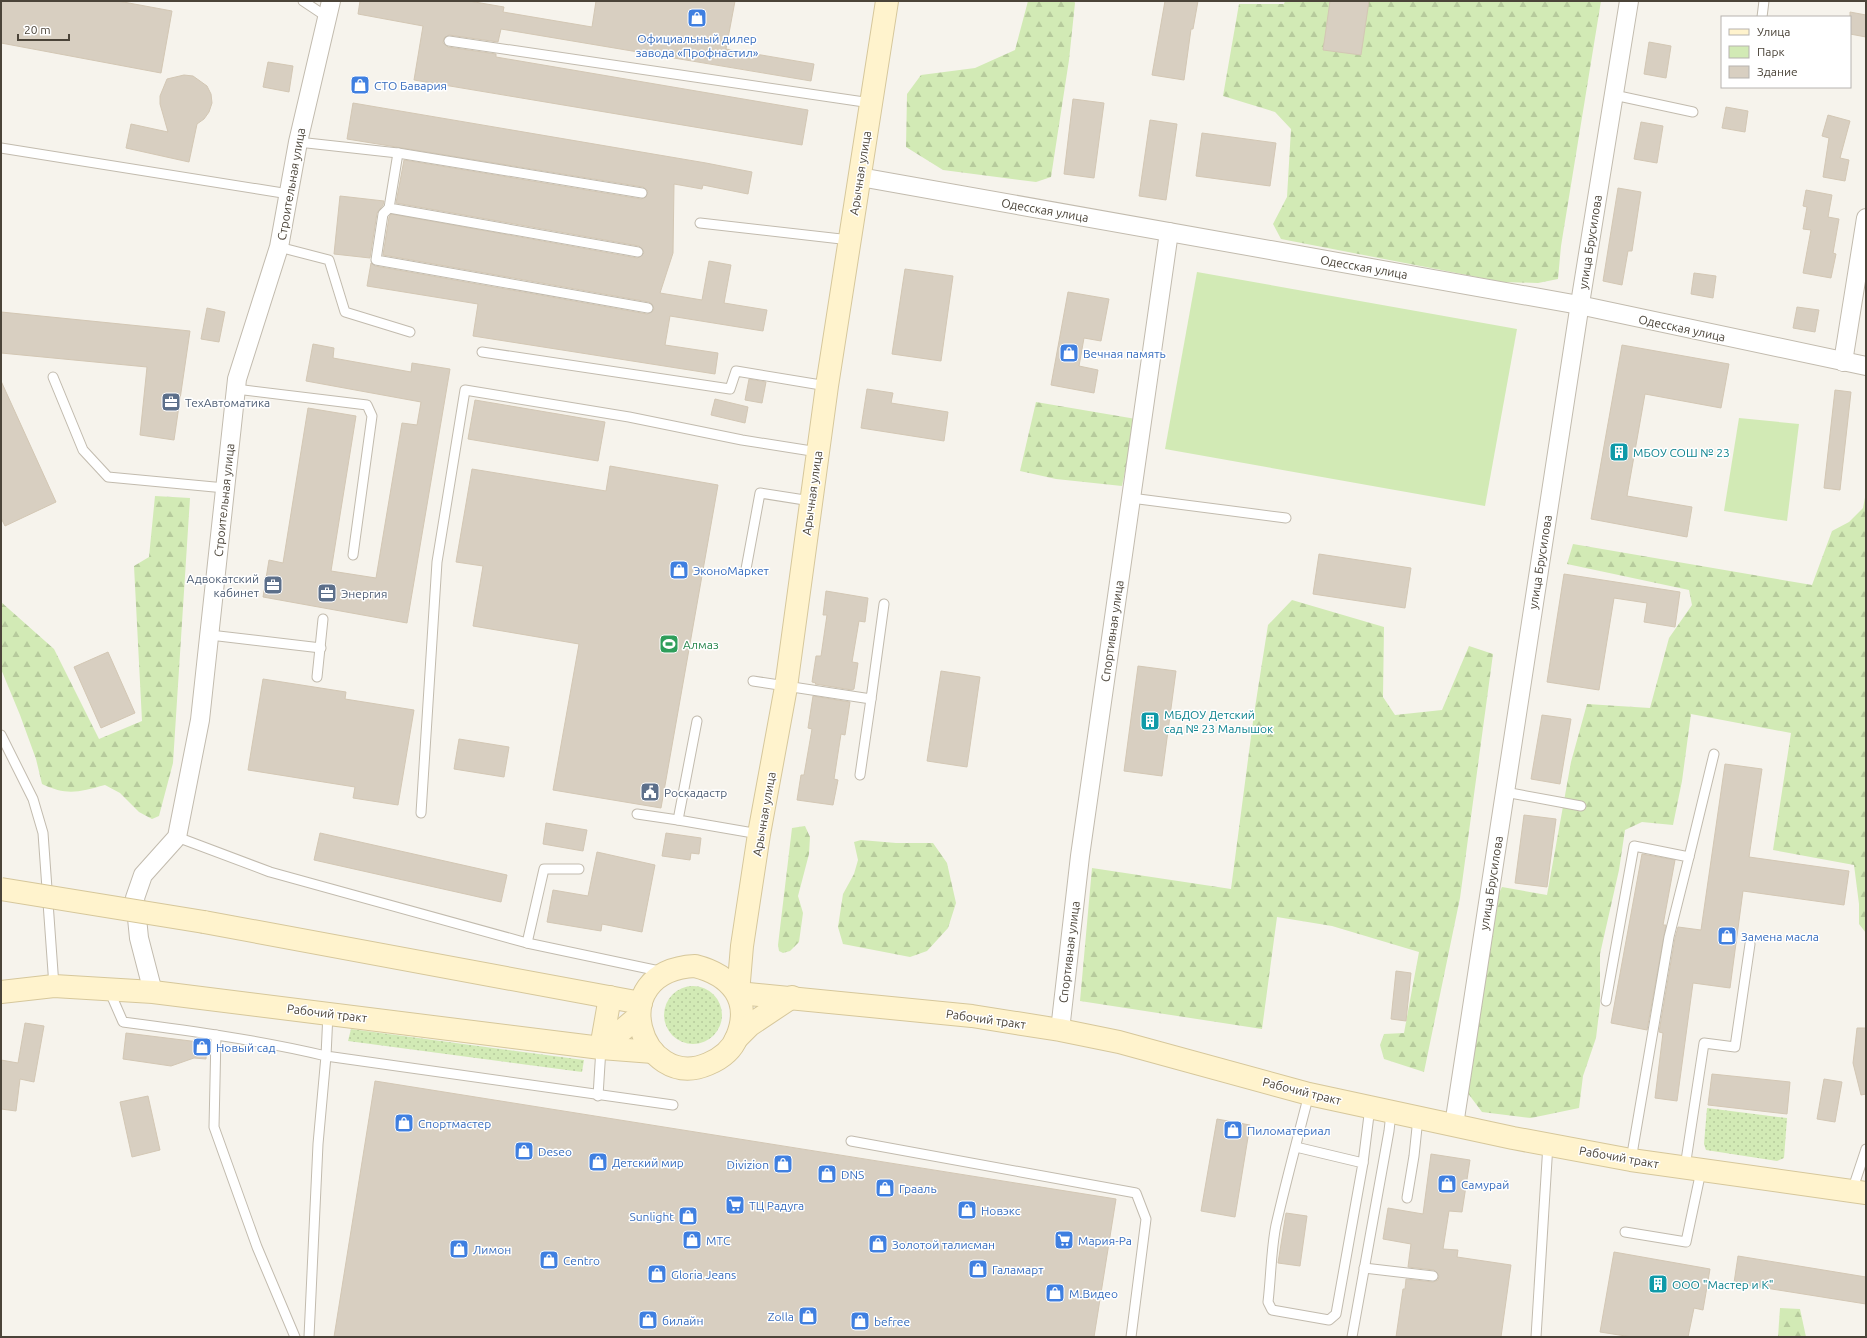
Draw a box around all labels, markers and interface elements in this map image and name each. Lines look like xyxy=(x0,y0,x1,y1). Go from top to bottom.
shop icon: Официальный дилер завода «Профнастил» xyxy=(686,7,708,29)
scale bar xyxy=(18,16,69,42)
legend xyxy=(1721,16,1851,88)
text: 20 m xyxy=(24,23,51,36)
text: Улица xyxy=(1757,25,1790,38)
place label: Официальный дилер завода «Профнастил» xyxy=(636,32,759,59)
text: Парк xyxy=(1757,45,1785,58)
text: Здание xyxy=(1757,65,1798,78)
shop icon: СТО Бавария xyxy=(349,74,371,96)
place label: СТО Бавария xyxy=(374,79,447,92)
street label: Строительная улица xyxy=(275,127,307,241)
street label: Арычная улица xyxy=(847,130,873,216)
street label: улица Брусилова xyxy=(1576,194,1604,290)
street label: Одесская улица xyxy=(1000,196,1090,224)
street label: Одесская улица xyxy=(1319,253,1409,281)
street label: Одесская улица xyxy=(1637,312,1727,344)
shop icon: Вечная память xyxy=(1058,342,1080,364)
place label: Вечная память xyxy=(1083,347,1166,360)
office icon: ТехАвтоматика xyxy=(160,391,182,413)
place label: ТехАвтоматика xyxy=(185,396,270,409)
building icon: МБОУ СОШ № 23 xyxy=(1608,441,1630,463)
street label: Строительная улица xyxy=(212,443,236,557)
place label: МБОУ СОШ № 23 xyxy=(1633,446,1730,459)
street label: Арычная улица xyxy=(800,450,824,536)
street label: улица Брусилова xyxy=(1526,514,1554,610)
shop icon: ЭконоМаркет xyxy=(668,559,690,581)
place label: ЭконоМаркет xyxy=(693,564,770,577)
place label: Адвокатский кабинет xyxy=(187,572,260,599)
office icon: Адвокатский кабинет xyxy=(262,574,284,596)
street label: Спортивная улица xyxy=(1098,579,1126,683)
office icon: Энергия xyxy=(316,582,338,604)
place label: Энергия xyxy=(341,587,387,600)
sports icon: Алмаз xyxy=(658,633,680,655)
place label: Алмаз xyxy=(683,638,719,651)
place label: МБДОУ Детский сад № 23 Малышок xyxy=(1164,708,1273,735)
building icon: МБДОУ Детский сад № 23 Малышок xyxy=(1139,710,1161,732)
street label: Арычная улица xyxy=(750,771,778,857)
public building icon: Роскадастр xyxy=(639,781,661,803)
place label: Роскадастр xyxy=(664,786,727,799)
street label: улица Брусилова xyxy=(1477,835,1505,931)
street label: Спортивная улица xyxy=(1056,900,1082,1004)
shop icon: Замена масла xyxy=(1716,925,1738,947)
place label: Замена масла xyxy=(1741,930,1819,943)
street label: Рабочий тракт xyxy=(286,1002,368,1024)
street label: Рабочий тракт xyxy=(945,1007,1027,1031)
shop icon: Новый сад xyxy=(191,1036,213,1058)
place label: Новый сад xyxy=(216,1041,276,1054)
street label: Рабочий тракт xyxy=(1261,1075,1343,1107)
shop icon: Спортмастер xyxy=(393,1112,415,1134)
place label: Спортмастер xyxy=(418,1117,491,1130)
shop icon: Пиломатериал xyxy=(1222,1119,1244,1141)
place label: Пиломатериал xyxy=(1247,1124,1331,1137)
shop icon: Deseo xyxy=(513,1140,535,1162)
street label: Рабочий тракт xyxy=(1578,1144,1660,1171)
place label: Deseo xyxy=(538,1145,572,1158)
shop icon: Детский мир xyxy=(587,1151,609,1173)
shop icon: Divizion xyxy=(772,1153,794,1175)
place label: Детский мир xyxy=(612,1156,684,1169)
place label: Divizion xyxy=(727,1158,769,1171)
shop icon: DNS xyxy=(816,1163,838,1185)
place label: DNS xyxy=(841,1168,864,1181)
shop icon: Самурай xyxy=(1436,1173,1458,1195)
shop icon: Грааль xyxy=(874,1177,896,1199)
place label: Самурай xyxy=(1461,1178,1509,1191)
place label: Грааль xyxy=(899,1182,937,1195)
supermarket icon: ТЦ Радуга xyxy=(724,1194,746,1216)
place label: ТЦ Радуга xyxy=(749,1199,804,1212)
shop icon: Новэкс xyxy=(956,1199,978,1221)
place label: Новэкс xyxy=(981,1204,1021,1217)
shop icon: Sunlight xyxy=(677,1205,699,1227)
place label: Sunlight xyxy=(629,1210,674,1223)
shop icon: МТС xyxy=(681,1229,703,1251)
supermarket icon: Мария-Ра xyxy=(1053,1229,1075,1251)
shop icon: Золотой талисман xyxy=(867,1233,889,1255)
place label: МТС xyxy=(706,1234,731,1247)
place label: Мария-Ра xyxy=(1078,1234,1132,1247)
shop icon: Лимон xyxy=(448,1238,470,1260)
place label: Золотой талисман xyxy=(892,1238,995,1251)
place label: Лимон xyxy=(473,1243,511,1256)
shop icon: Centro xyxy=(538,1249,560,1271)
place label: Centro xyxy=(563,1254,600,1267)
shop icon: Галамарт xyxy=(967,1258,989,1280)
shop icon: Gloria Jeans xyxy=(646,1263,668,1285)
place label: Галамарт xyxy=(992,1263,1044,1276)
place label: Gloria Jeans xyxy=(671,1268,736,1281)
building icon: ООО "Мастер и К" xyxy=(1647,1273,1669,1295)
place label: ООО "Мастер и К" xyxy=(1672,1278,1774,1291)
shop icon: М.Видео xyxy=(1044,1282,1066,1304)
place label: М.Видео xyxy=(1069,1287,1118,1300)
shop icon: Zolla xyxy=(797,1305,819,1327)
shop icon: билайн xyxy=(637,1309,659,1331)
place label: Zolla xyxy=(768,1310,794,1323)
shop icon: befree xyxy=(849,1310,871,1332)
place label: билайн xyxy=(662,1314,703,1327)
place label: befree xyxy=(874,1315,910,1328)

